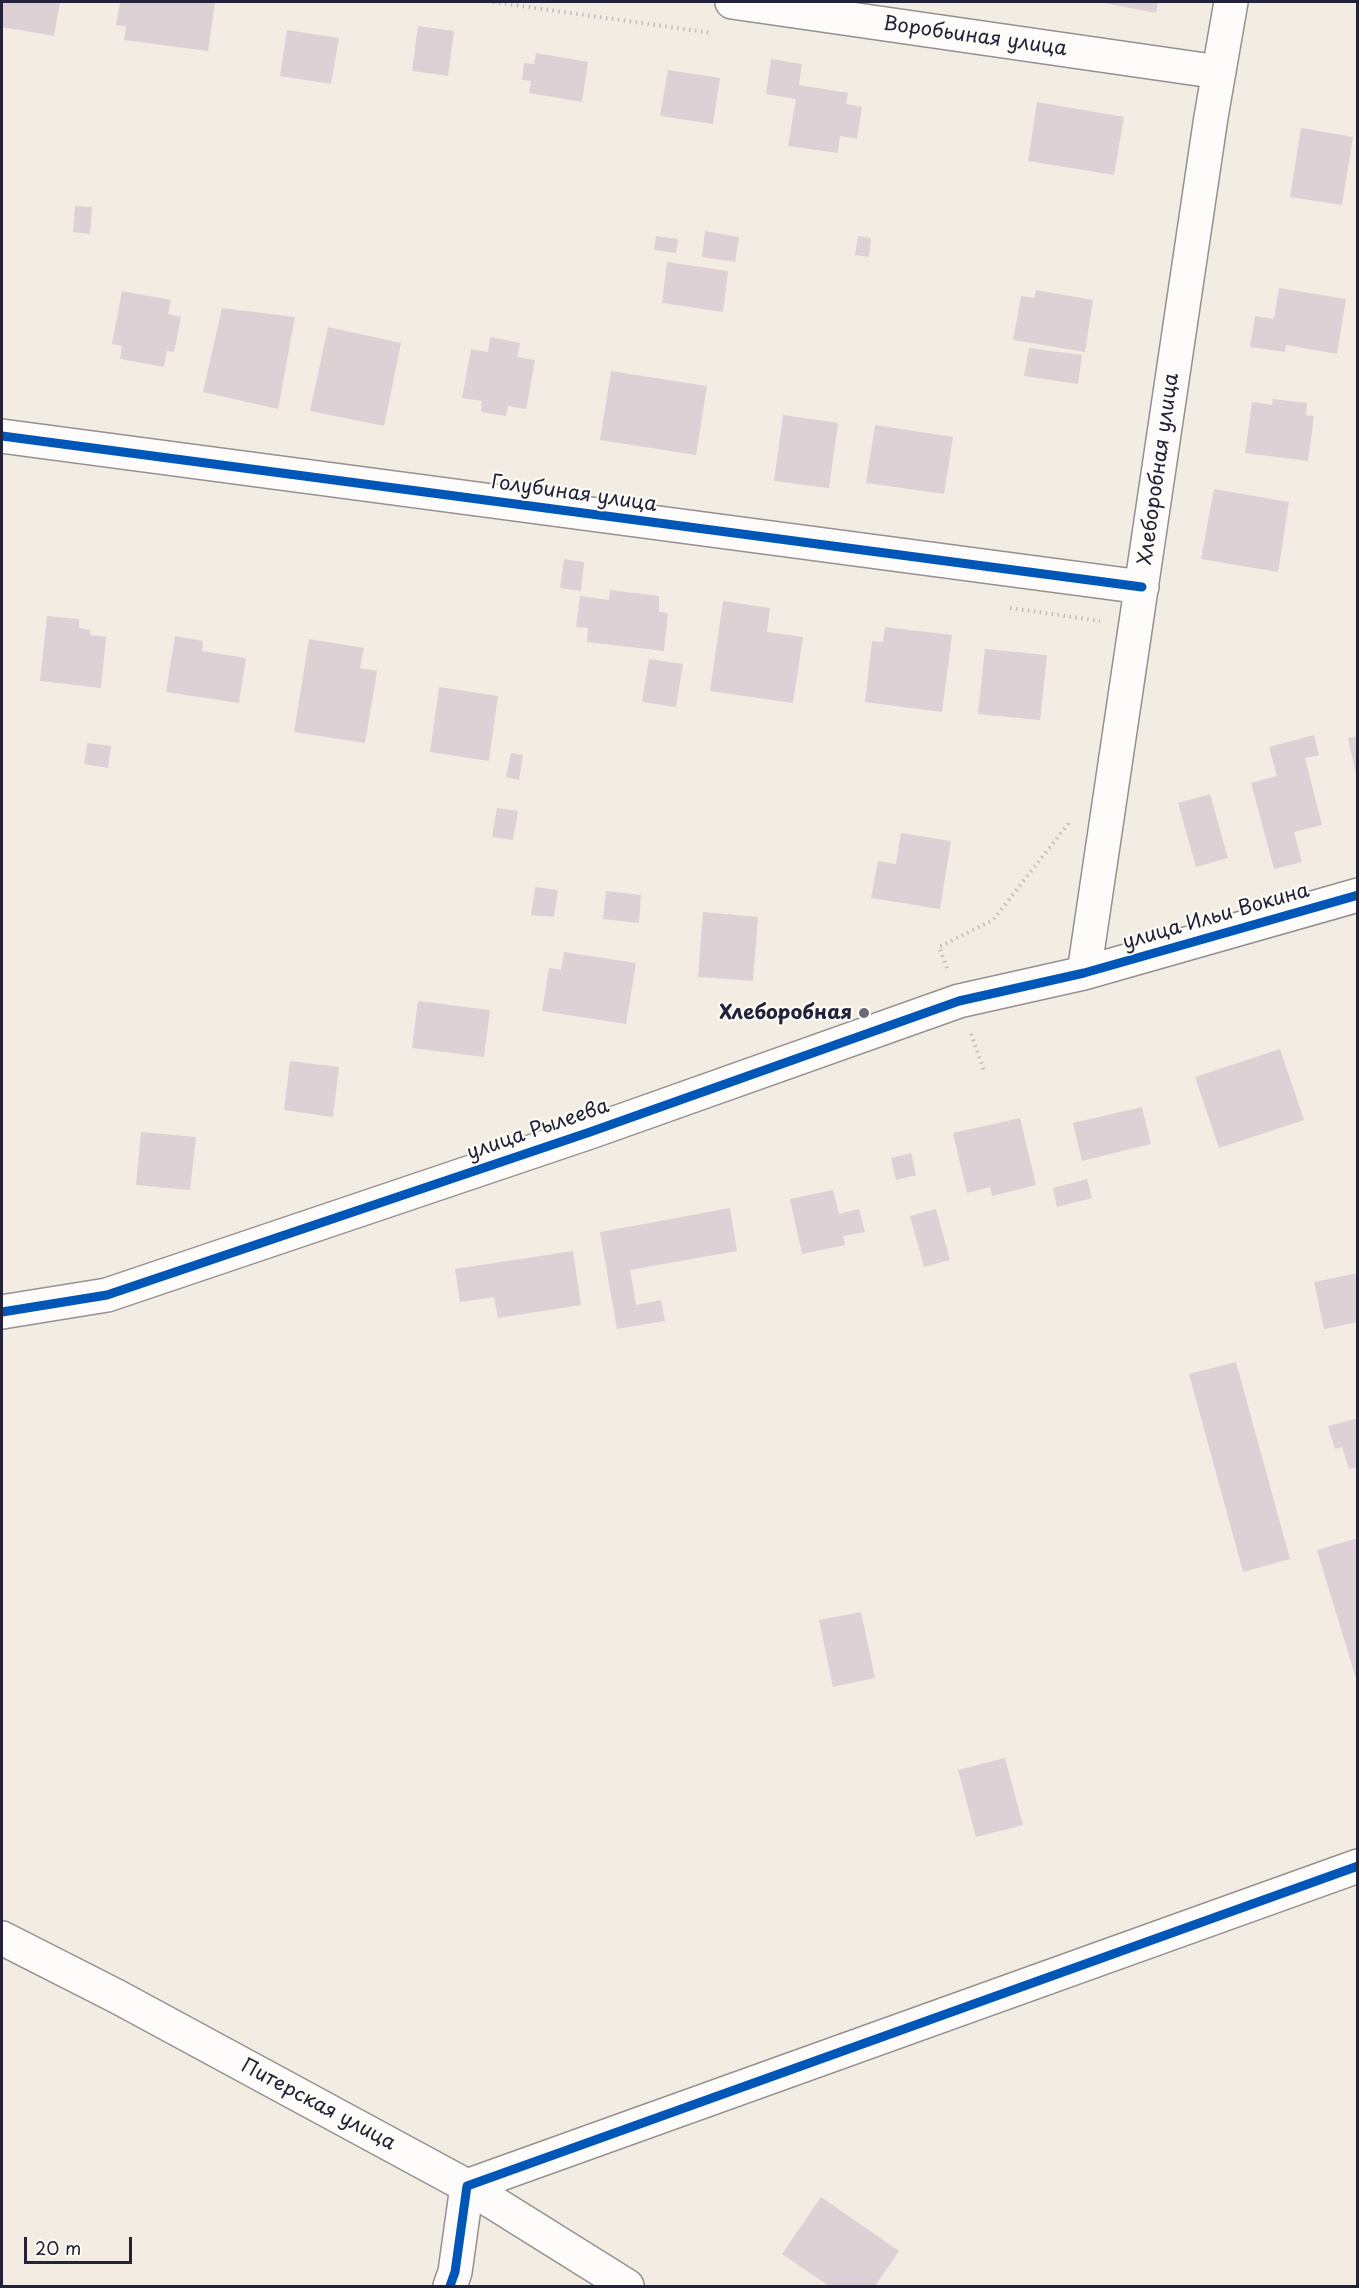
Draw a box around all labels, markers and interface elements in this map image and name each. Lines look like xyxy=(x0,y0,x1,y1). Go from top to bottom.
street label: Воробьиная улица xyxy=(882,12,1068,62)
street label: Хлеборобная улица xyxy=(1134,372,1184,566)
street label: Голубиная улица xyxy=(490,470,658,518)
street label: улица Ильи Вокина xyxy=(1120,879,1312,955)
place label: Хлеборобная xyxy=(719,1001,852,1025)
marker: Хлеборобная xyxy=(857,1006,871,1020)
street label: улица Рылеева xyxy=(464,1094,612,1166)
street label: Питерская улица xyxy=(237,2054,399,2156)
scale bar xyxy=(27,2225,135,2263)
text: 20 m xyxy=(35,2234,81,2261)

